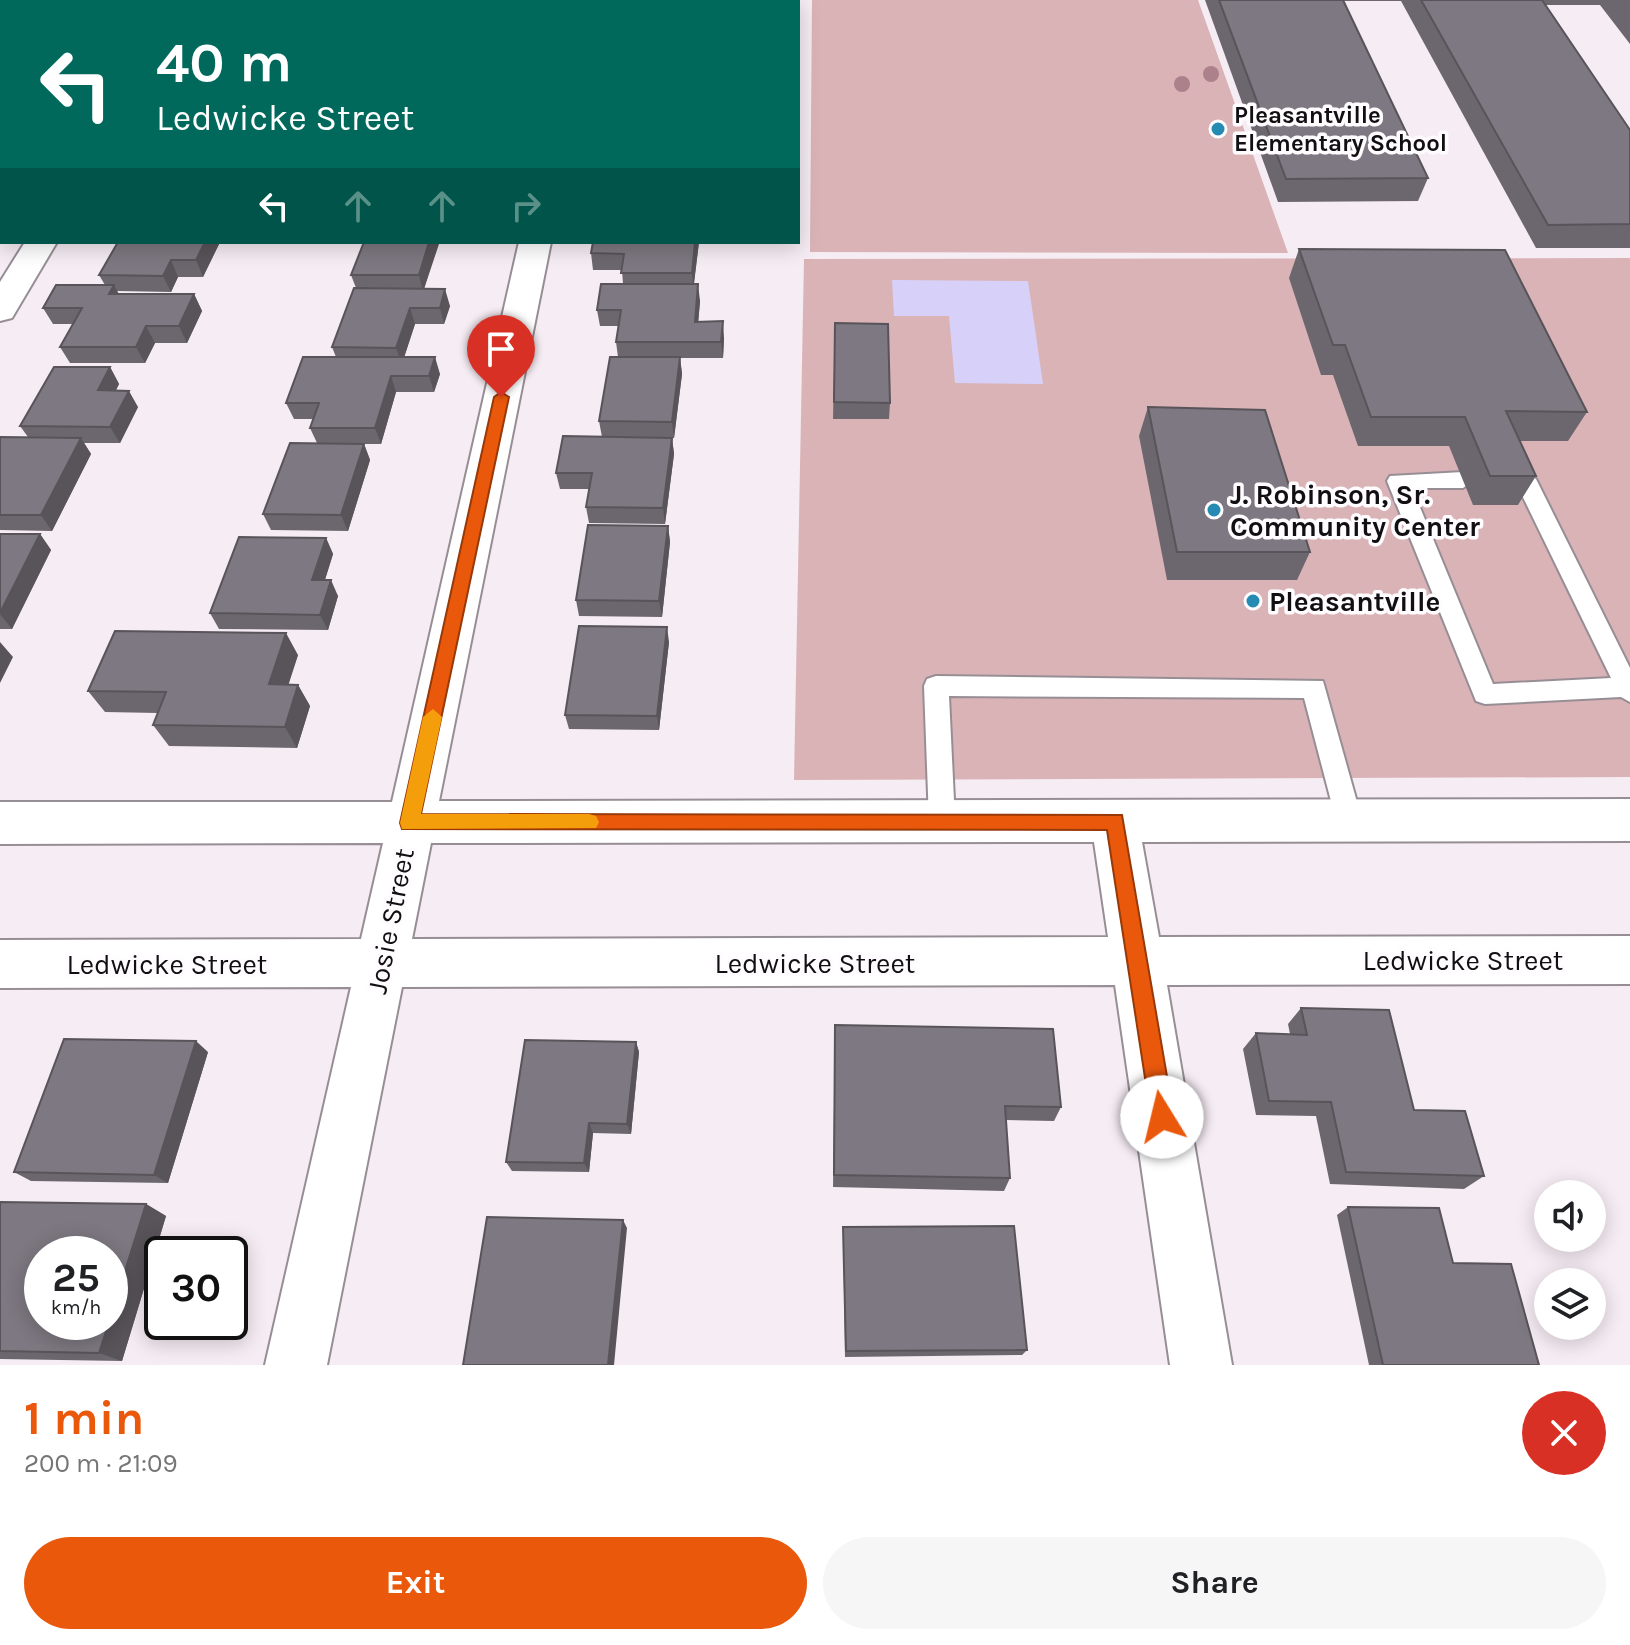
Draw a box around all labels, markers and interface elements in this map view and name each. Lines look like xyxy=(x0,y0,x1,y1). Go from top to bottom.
text: 40 m xyxy=(156,30,292,95)
icon: left xyxy=(24,32,128,136)
text: Ledwicke Street xyxy=(156,97,414,139)
place label: Pleasantville Elementary School xyxy=(1234,101,1447,157)
marker: Pleasantville Elementary School xyxy=(1209,120,1227,138)
icon: left xyxy=(252,184,296,228)
icon: ahead xyxy=(336,184,380,228)
icon: ahead xyxy=(420,184,464,228)
icon: right xyxy=(504,184,548,228)
pin xyxy=(467,315,535,397)
icon: arrive xyxy=(479,327,523,371)
place label: J. Robinson, Sr. Community Center xyxy=(1230,478,1480,543)
marker: J. Robinson, Sr. Community Center xyxy=(1205,501,1223,519)
place label: Pleasantville xyxy=(1269,585,1440,618)
marker: Pleasantville xyxy=(1244,592,1262,610)
street label: Josie Street xyxy=(360,846,421,997)
street label: Ledwicke Street xyxy=(1363,944,1563,977)
street label: Ledwicke Street xyxy=(715,947,915,980)
street label: Ledwicke Street xyxy=(67,948,267,981)
position arrow xyxy=(1120,1075,1204,1159)
map controls xyxy=(1534,1180,1606,1340)
button: sound xyxy=(1534,1180,1606,1252)
speed limit sign: 30 xyxy=(144,1236,248,1340)
text: 25 xyxy=(52,1254,100,1301)
button: layers xyxy=(1534,1268,1606,1340)
text: km/h xyxy=(51,1296,101,1319)
text: 1 min xyxy=(24,1390,144,1446)
button: close xyxy=(1522,1391,1606,1475)
text: 200 m · 21:09 xyxy=(24,1448,178,1479)
button: Exit xyxy=(24,1537,807,1629)
button: Share xyxy=(823,1537,1606,1629)

